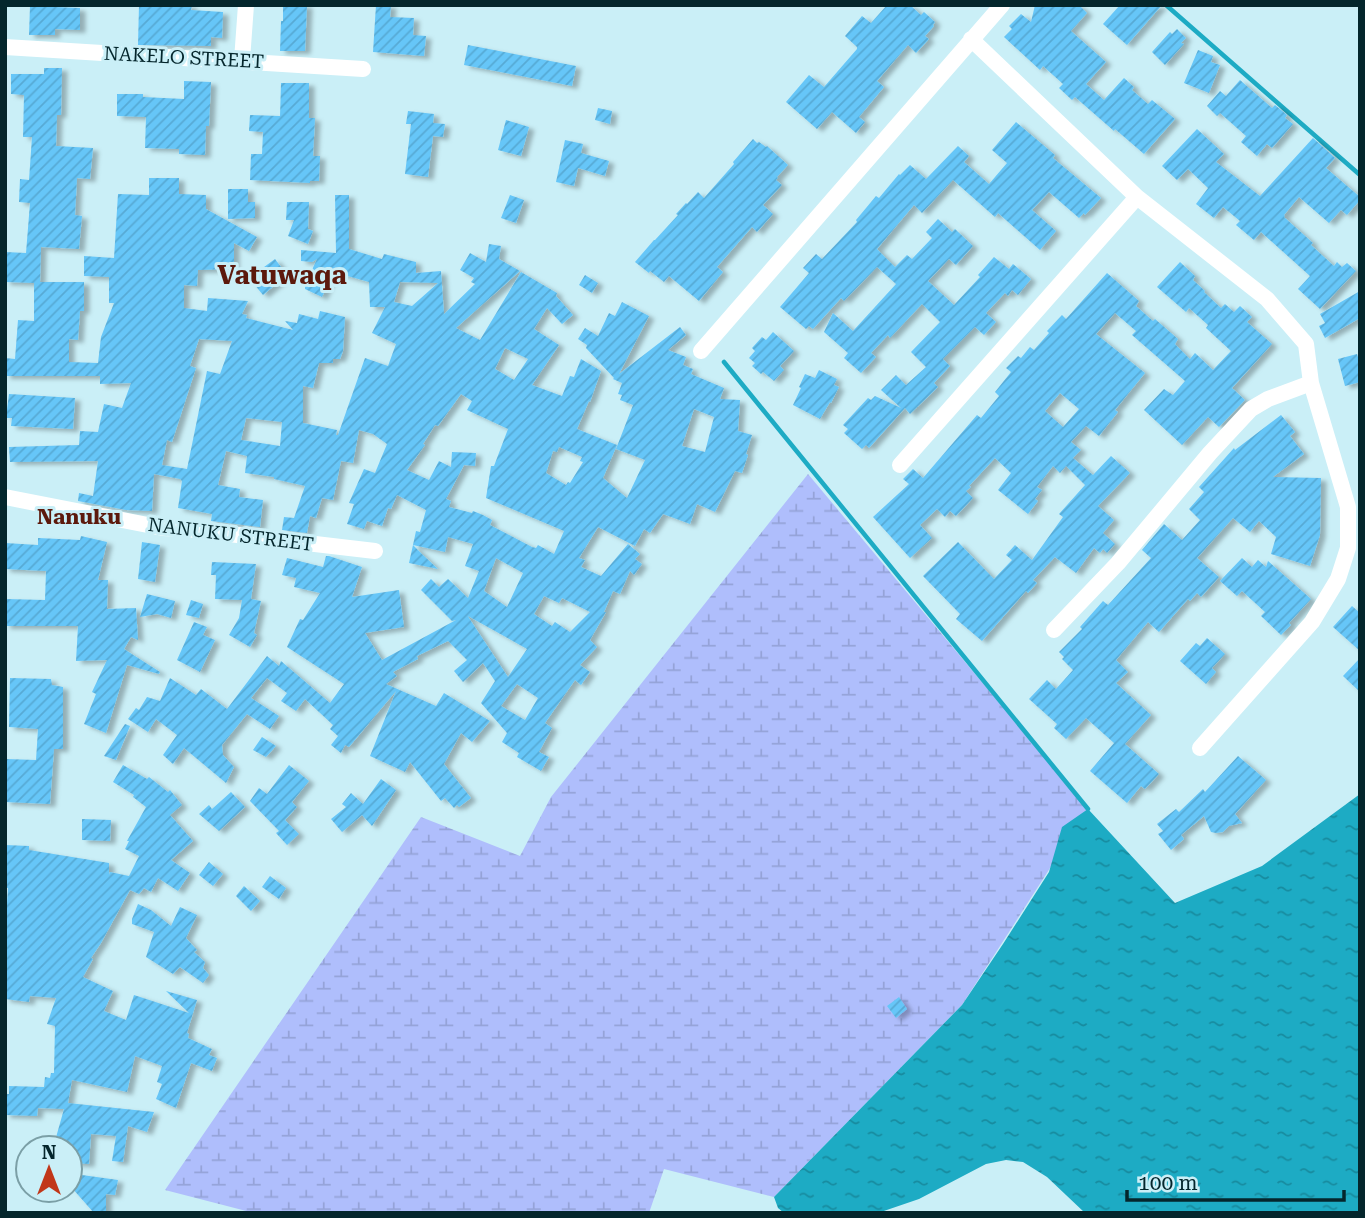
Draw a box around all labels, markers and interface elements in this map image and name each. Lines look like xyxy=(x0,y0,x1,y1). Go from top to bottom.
street label: NAKELO STREET xyxy=(103,42,265,73)
district label: Vatuwaqa xyxy=(217,260,347,290)
district label: Nanuku xyxy=(37,505,121,529)
street label: NANUKU STREET xyxy=(147,513,315,556)
north arrow xyxy=(14,1134,84,1204)
text: N xyxy=(42,1141,57,1164)
scale bar xyxy=(1127,1158,1344,1202)
text: 100 m xyxy=(1138,1171,1198,1195)

